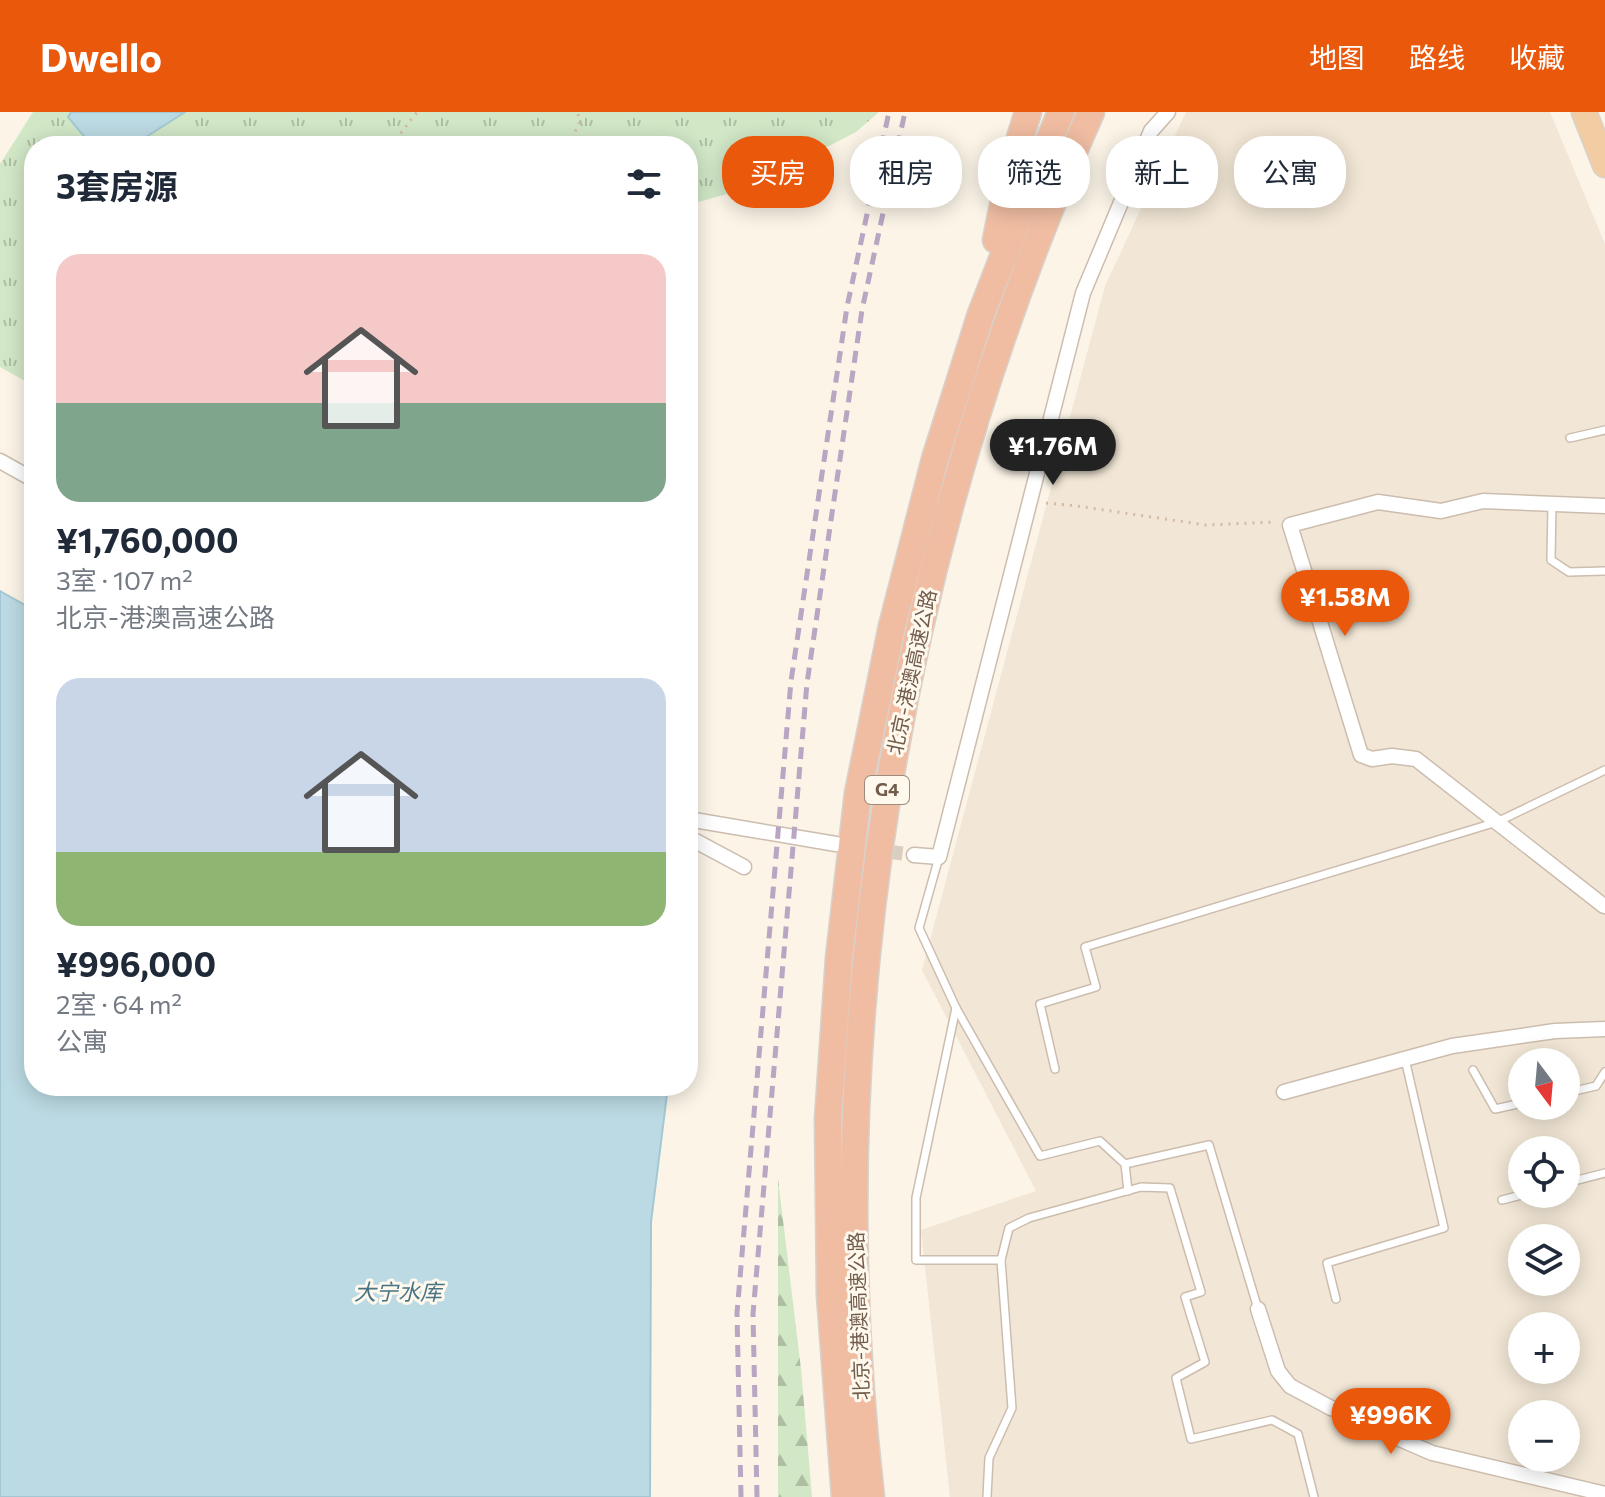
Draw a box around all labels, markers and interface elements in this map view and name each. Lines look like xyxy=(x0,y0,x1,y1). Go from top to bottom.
text: Dwello xyxy=(40,33,162,80)
text: 地图 xyxy=(1309,40,1365,74)
text: 路线 xyxy=(1409,40,1465,74)
text: 收藏 xyxy=(1509,40,1565,74)
chip: 买房 xyxy=(722,136,834,208)
chip: 租房 xyxy=(850,136,962,208)
chip: 筛选 xyxy=(978,136,1090,208)
chip: 新上 xyxy=(1106,136,1218,208)
chip: 公寓 xyxy=(1234,136,1346,208)
icon: filters xyxy=(622,162,666,206)
text: 3套房源 xyxy=(56,164,178,206)
icon: home xyxy=(289,306,433,450)
pin: ¥1.76M xyxy=(988,419,1118,487)
text: ¥1.76M xyxy=(1008,429,1098,460)
text: ¥1,760,000 xyxy=(56,518,239,560)
text: 3室 · 107 m² xyxy=(56,564,193,595)
pin: ¥1.58M xyxy=(1280,570,1410,638)
text: ¥1.58M xyxy=(1299,580,1391,611)
street label: 北京-港澳高速公路 xyxy=(882,587,940,757)
text: 北京-港澳高速公路 xyxy=(56,601,275,632)
icon: home xyxy=(289,730,433,874)
road number: G4 xyxy=(865,776,909,804)
text: ¥996,000 xyxy=(56,942,216,984)
text: 2室 · 64 m² xyxy=(56,988,182,1019)
text: 公寓 xyxy=(56,1025,108,1056)
north arrow xyxy=(1508,1048,1580,1120)
map controls xyxy=(1508,1048,1580,1472)
button: locate xyxy=(1508,1136,1580,1208)
button: layers xyxy=(1508,1224,1580,1296)
street label: 北京-港澳高速公路 xyxy=(843,1231,873,1401)
water label: 大宁水库 xyxy=(354,1278,446,1305)
button: + xyxy=(1508,1312,1580,1384)
pin: ¥996K xyxy=(1335,1388,1447,1456)
text: ¥996K xyxy=(1350,1398,1432,1429)
button: − xyxy=(1508,1400,1580,1472)

